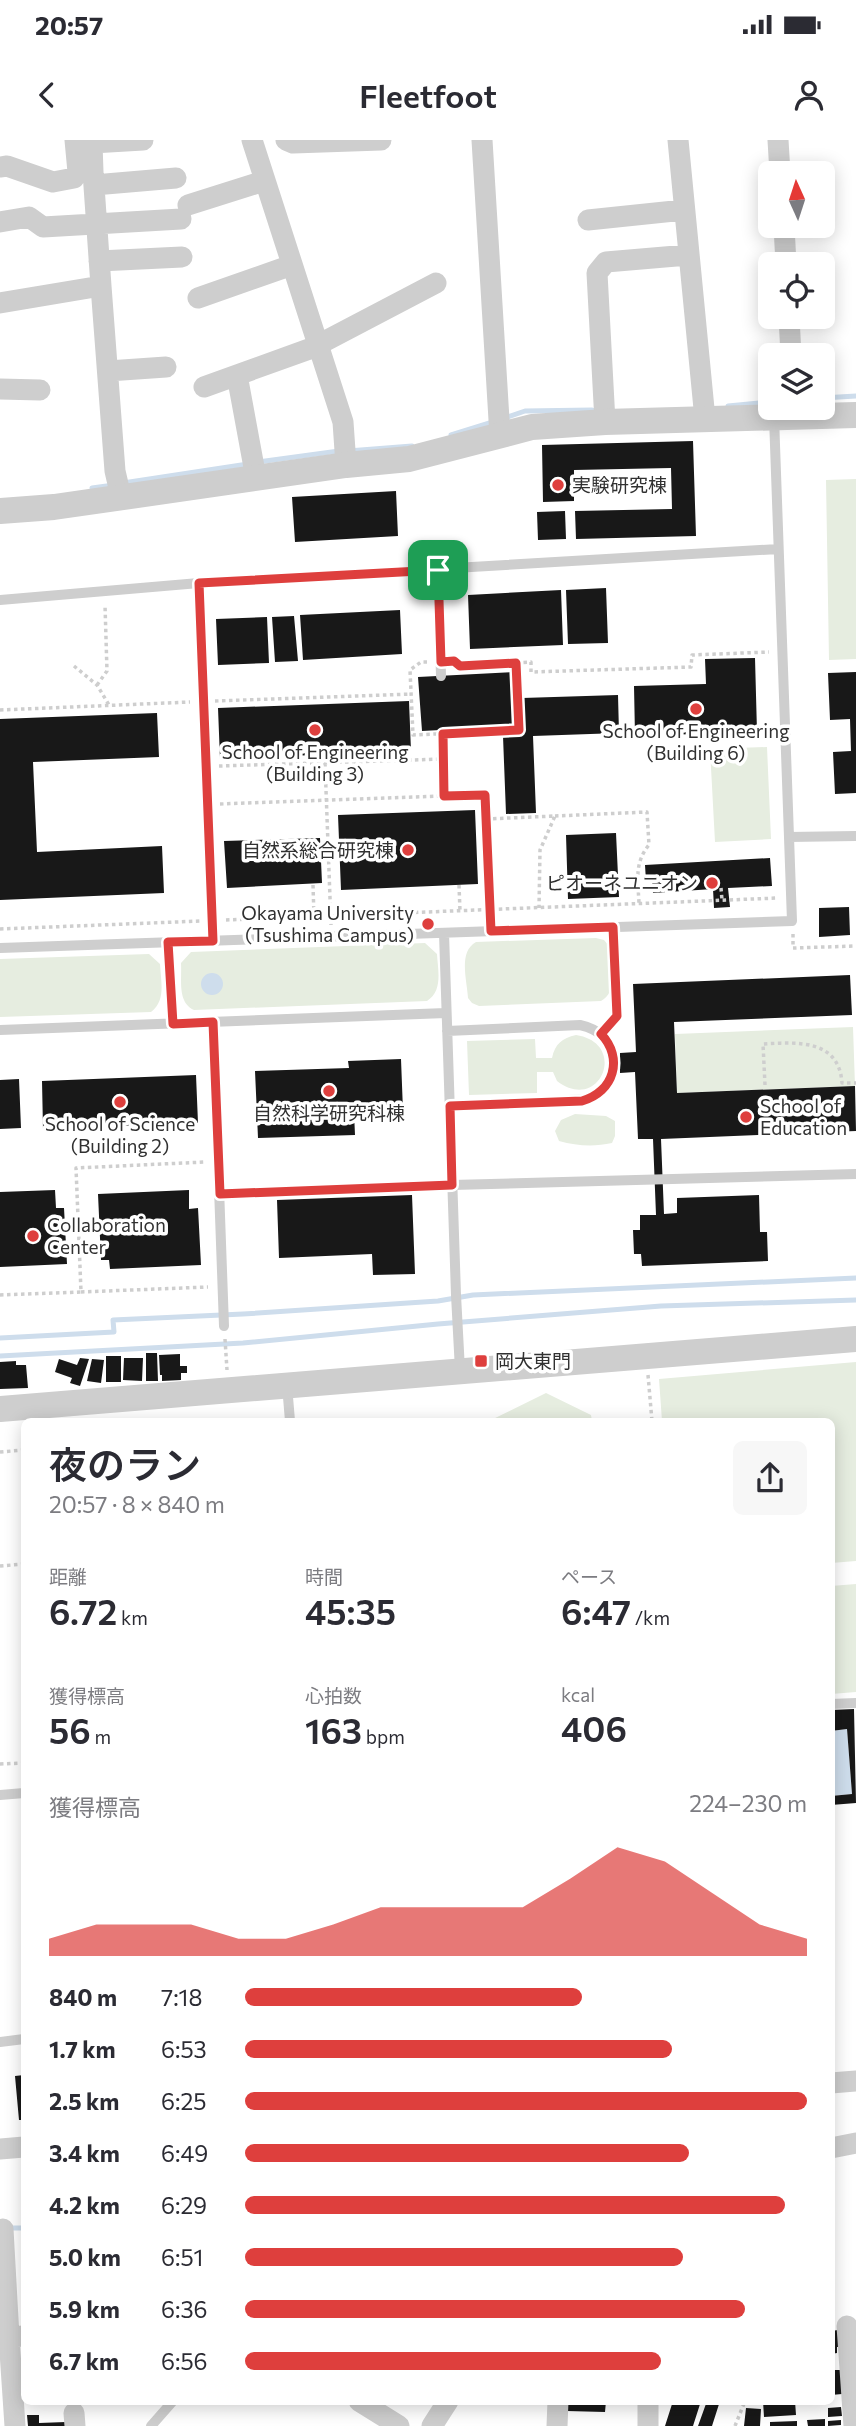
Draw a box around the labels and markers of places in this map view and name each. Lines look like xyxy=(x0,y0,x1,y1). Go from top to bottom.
place label: 実験研究棟 xyxy=(572,473,667,496)
marker: 実験研究棟 xyxy=(550,477,566,493)
pin xyxy=(408,540,468,600)
marker: School of Engineering (Building 6) xyxy=(688,701,704,717)
place label: School of Engineering (Building 6) xyxy=(603,719,789,764)
marker: School of Engineering (Building 3) xyxy=(307,722,323,738)
place label: School of Engineering (Building 3) xyxy=(222,740,408,785)
place label: 自然系総合研究棟 xyxy=(242,838,394,861)
marker: 自然系総合研究棟 xyxy=(400,842,416,858)
place label: ピオーネユニオン xyxy=(546,871,698,894)
marker: ピオーネユニオン xyxy=(704,875,720,891)
place label: Okayama University (Tsushima Campus) xyxy=(241,901,414,946)
marker: Okayama University (Tsushima Campus) xyxy=(420,916,436,932)
marker: 自然科学研究科棟 xyxy=(321,1083,337,1099)
marker: School of Science (Building 2) xyxy=(112,1094,128,1110)
place label: School of Education xyxy=(760,1094,847,1139)
place label: 自然科学研究科棟 xyxy=(253,1101,405,1124)
marker: School of Education xyxy=(738,1109,754,1125)
place label: School of Science (Building 2) xyxy=(45,1112,195,1157)
place label: Collaboration Center xyxy=(47,1213,166,1258)
marker: Collaboration Center xyxy=(25,1228,41,1244)
place label: 岡大東門 xyxy=(495,1349,571,1372)
marker: 岡大東門 xyxy=(473,1353,489,1369)

